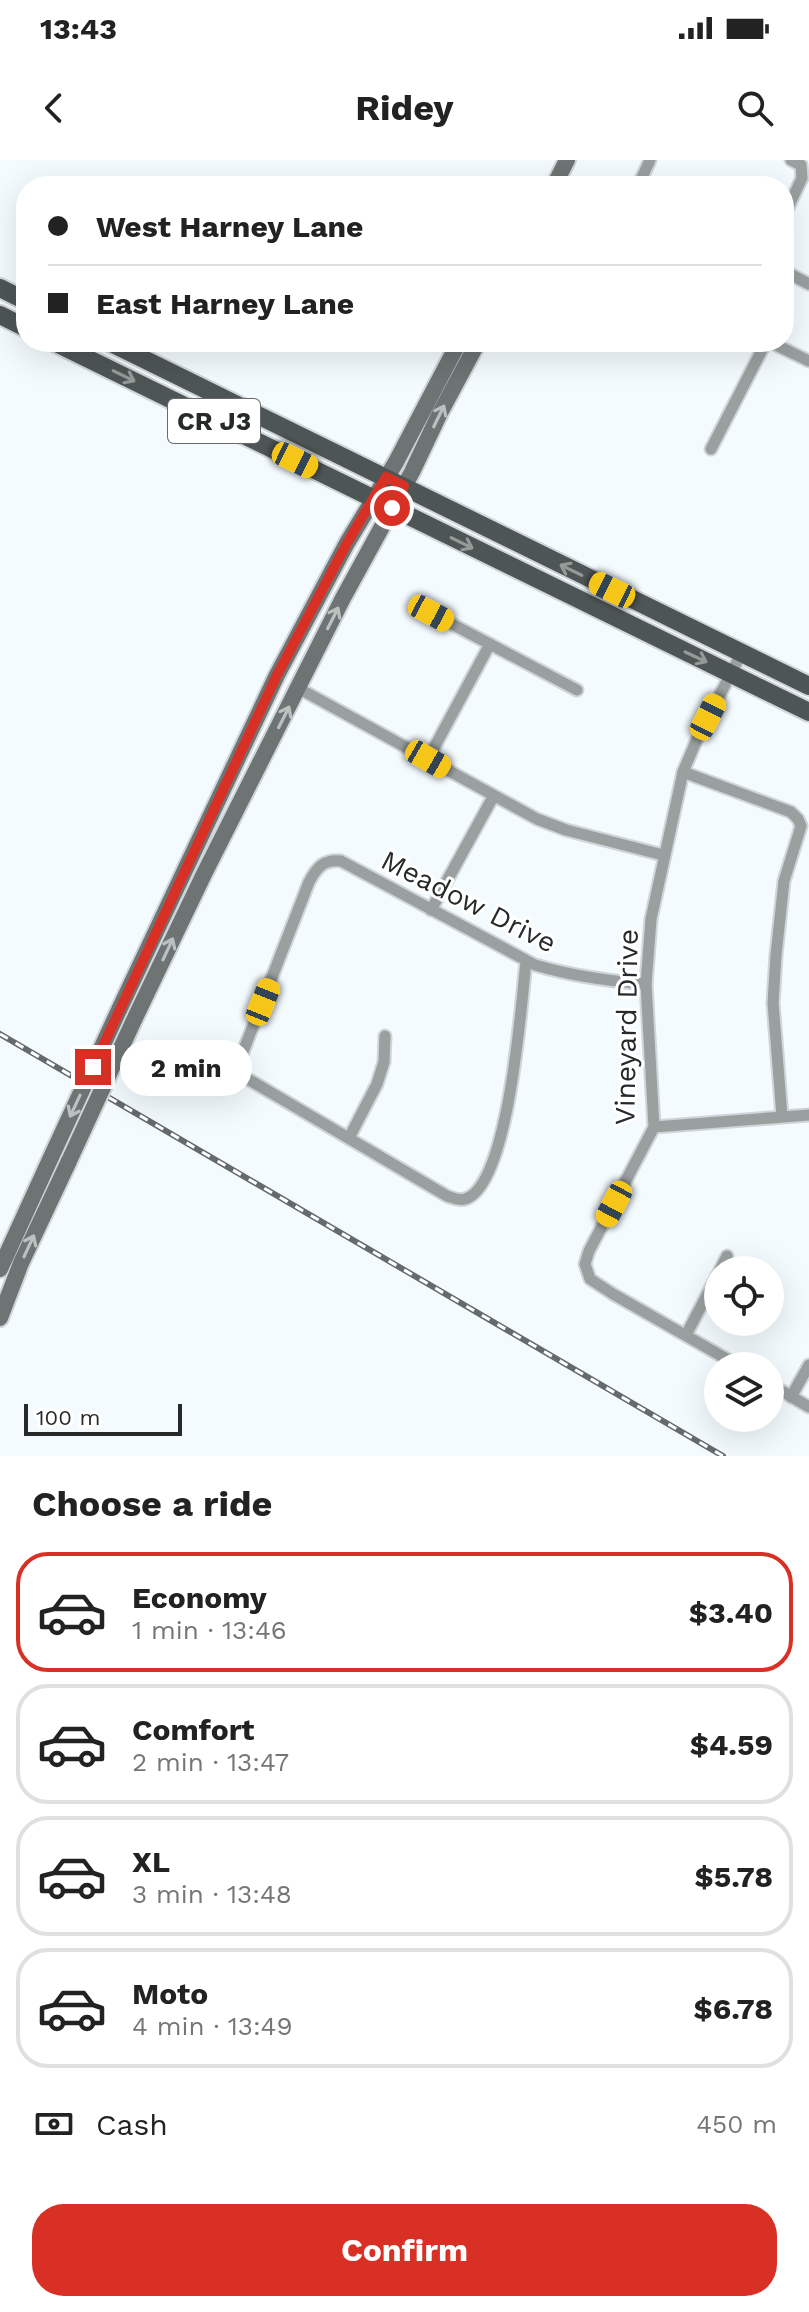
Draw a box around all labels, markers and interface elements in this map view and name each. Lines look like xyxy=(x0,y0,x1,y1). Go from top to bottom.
text: 13:43 xyxy=(40,11,117,46)
icon: back xyxy=(32,86,76,130)
icon: search xyxy=(733,86,777,130)
text: Ridey xyxy=(355,87,454,129)
text: West Harney Lane xyxy=(96,209,363,244)
text: East Harney Lane xyxy=(96,286,354,321)
one-way arrow xyxy=(112,369,136,385)
road number: CR J3 xyxy=(168,399,260,443)
one-way arrow xyxy=(431,405,447,429)
car xyxy=(268,439,322,481)
route start xyxy=(374,490,410,526)
one-way arrow xyxy=(450,536,474,551)
one-way arrow xyxy=(559,562,583,577)
car xyxy=(585,569,639,611)
car xyxy=(404,591,458,635)
one-way arrow xyxy=(326,607,341,631)
one-way arrow xyxy=(684,650,708,665)
car xyxy=(686,690,730,744)
one-way arrow xyxy=(276,705,292,729)
car xyxy=(401,737,455,781)
street label: Meadow Drive xyxy=(376,843,562,960)
street label: Vineyard Drive xyxy=(608,929,645,1125)
one-way arrow xyxy=(161,938,176,962)
car xyxy=(243,975,283,1029)
callout: 2 min xyxy=(121,1039,253,1095)
route end xyxy=(75,1049,111,1085)
text: 2 min xyxy=(150,1053,222,1083)
one-way arrow xyxy=(66,1094,81,1118)
car xyxy=(592,1177,636,1231)
one-way arrow xyxy=(22,1234,37,1258)
map controls xyxy=(704,1256,784,1432)
button: locate xyxy=(704,1256,784,1336)
button: layers xyxy=(704,1352,784,1432)
scale bar xyxy=(24,1400,182,1436)
text: 100 m xyxy=(36,1405,100,1430)
text: Choose a ride xyxy=(32,1483,272,1525)
icon: car xyxy=(36,1576,108,1648)
text: Economy xyxy=(132,1580,267,1615)
text: $3.40 xyxy=(689,1595,773,1630)
text: 1 min · 13:46 xyxy=(132,1615,287,1645)
icon: car xyxy=(36,1708,108,1780)
text: Comfort xyxy=(132,1712,254,1747)
text: $4.59 xyxy=(690,1727,773,1762)
text: 2 min · 13:47 xyxy=(132,1747,289,1777)
icon: car xyxy=(36,1840,108,1912)
text: XL xyxy=(132,1844,170,1879)
text: $5.78 xyxy=(695,1859,773,1894)
text: 3 min · 13:48 xyxy=(132,1879,292,1909)
icon: car xyxy=(36,1972,108,2044)
text: Moto xyxy=(132,1976,208,2011)
text: $6.78 xyxy=(694,1991,773,2026)
text: 4 min · 13:49 xyxy=(132,2011,293,2041)
icon: cash xyxy=(32,2102,76,2146)
text: Cash xyxy=(96,2107,168,2142)
text: 450 m xyxy=(696,2109,777,2139)
button: Confirm xyxy=(32,2204,777,2296)

